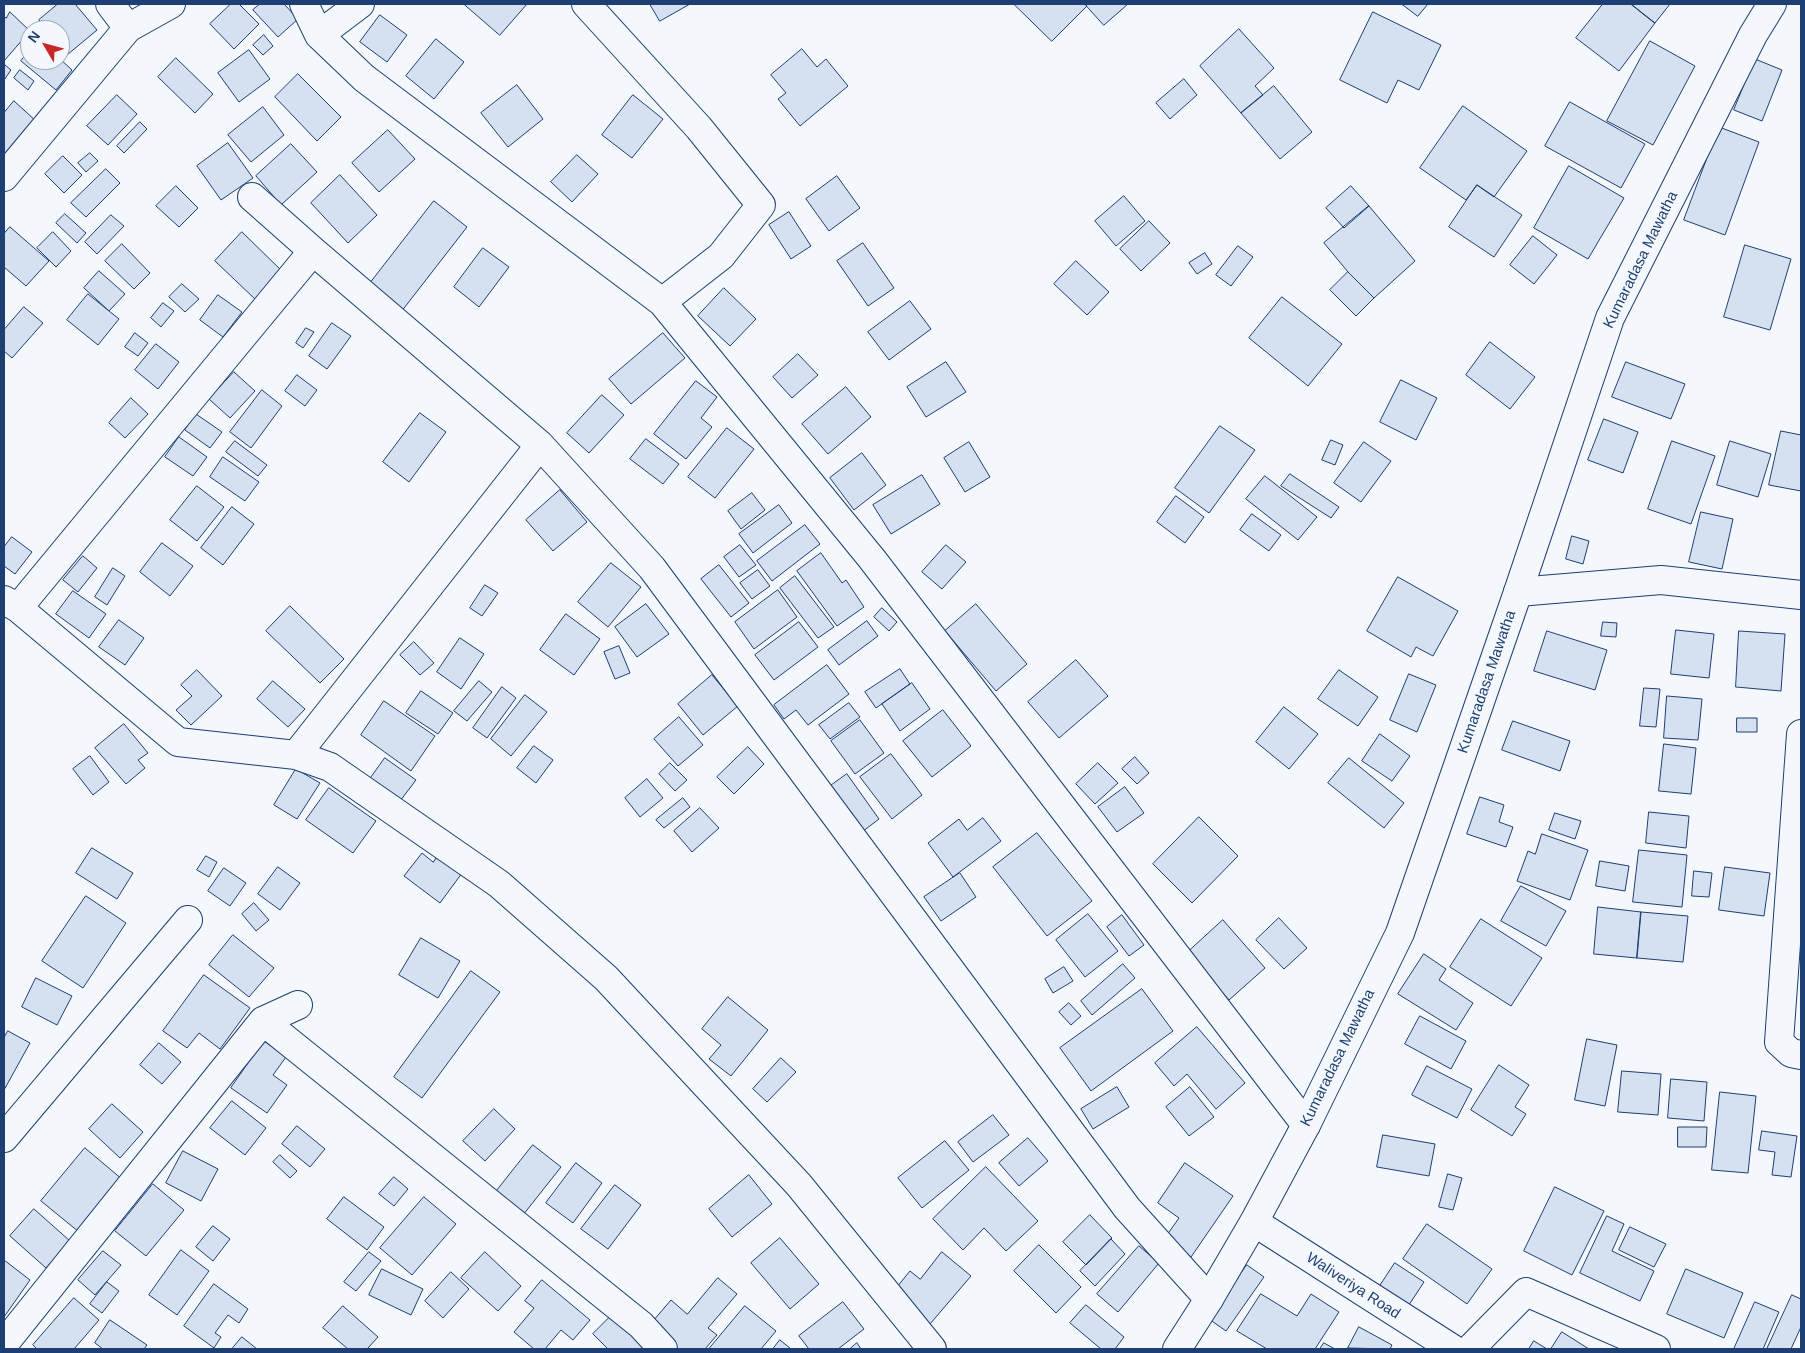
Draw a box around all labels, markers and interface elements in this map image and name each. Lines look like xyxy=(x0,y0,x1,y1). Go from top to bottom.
north arrow xyxy=(20,20,70,70)
text: N xyxy=(24,28,43,45)
street label: Kumaradasa Mawatha xyxy=(1600,189,1682,331)
street label: Kumaradasa Mawatha xyxy=(1454,608,1520,756)
street label: Kumaradasa Mawatha xyxy=(1297,987,1379,1129)
street label: Waliveriya Road xyxy=(1303,1249,1403,1323)

